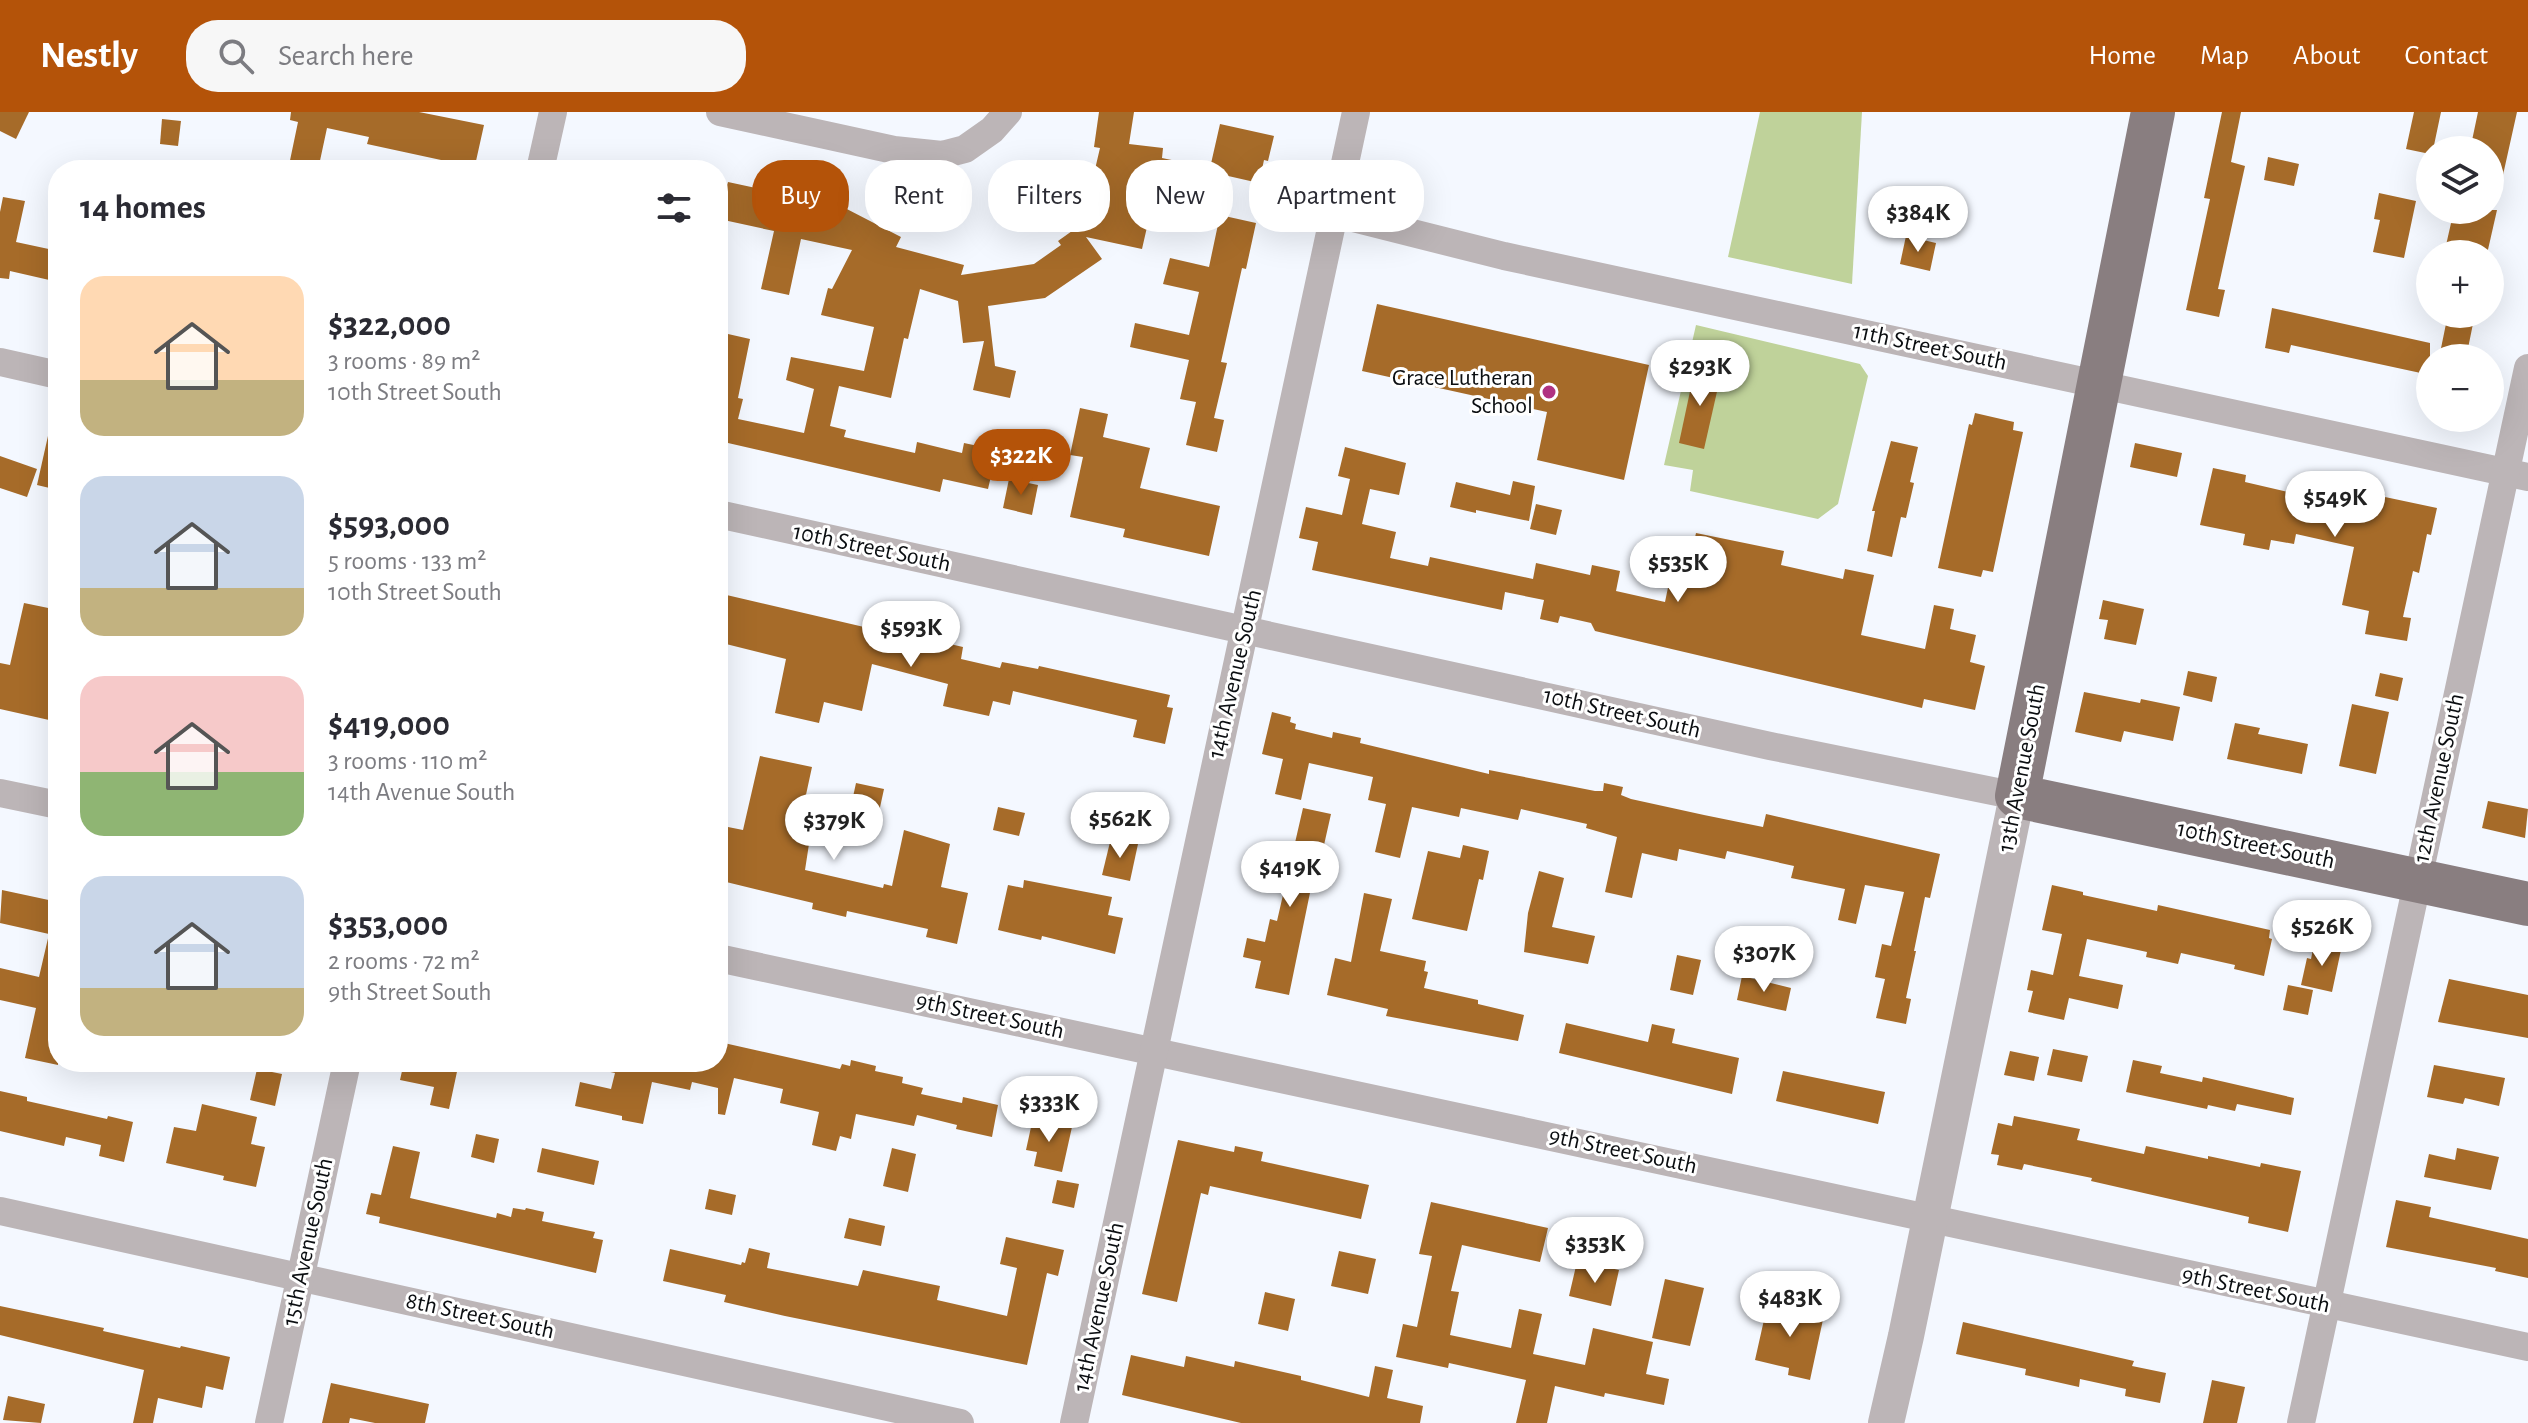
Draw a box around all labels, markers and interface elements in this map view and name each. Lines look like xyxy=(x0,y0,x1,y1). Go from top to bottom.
search box xyxy=(186,20,746,92)
icon: search xyxy=(214,34,258,78)
text: Nestly xyxy=(40,37,138,75)
text: Search here xyxy=(278,41,414,71)
text: Home xyxy=(2089,42,2156,70)
text: Map xyxy=(2200,42,2249,70)
text: About xyxy=(2293,42,2361,70)
text: Contact xyxy=(2405,42,2488,70)
map controls xyxy=(2416,136,2504,432)
button: layers xyxy=(2416,136,2504,224)
chip: Buy xyxy=(752,160,849,232)
chip: Rent xyxy=(865,160,972,232)
chip: Filters xyxy=(988,160,1110,232)
chip: New xyxy=(1126,160,1233,232)
chip: Apartment xyxy=(1249,160,1424,232)
icon: filters xyxy=(652,186,696,230)
pin: $384K xyxy=(1862,186,1974,254)
text: 14 homes xyxy=(80,191,206,225)
text: $384K xyxy=(1886,199,1950,225)
button: + xyxy=(2416,240,2504,328)
icon: home xyxy=(144,308,240,404)
text: $322,000 xyxy=(328,308,451,342)
street label: 11th Street South xyxy=(1851,319,2009,375)
pin: $293K xyxy=(1644,340,1756,408)
button: − xyxy=(2416,344,2504,432)
text: 3 rooms · 89 m² xyxy=(328,348,480,374)
text: $293K xyxy=(1669,353,1731,379)
place label: Grace Lutheran School xyxy=(1392,366,1533,418)
text: 10th Street South xyxy=(328,379,502,405)
marker: Grace Lutheran School xyxy=(1540,383,1558,401)
pin: $322K xyxy=(965,429,1077,497)
text: $322K xyxy=(990,442,1052,468)
pin: $549K xyxy=(2279,471,2391,539)
text: $549K xyxy=(2303,484,2367,510)
icon: home xyxy=(144,508,240,604)
text: $593,000 xyxy=(328,508,450,542)
street label: 10th Street South xyxy=(791,520,953,576)
pin: $535K xyxy=(1622,536,1734,604)
text: 5 rooms · 133 m² xyxy=(328,548,486,574)
text: $535K xyxy=(1648,549,1708,575)
text: 10th Street South xyxy=(328,579,502,605)
street label: 14th Avenue South xyxy=(1204,587,1266,761)
pin: $593K xyxy=(855,601,967,669)
text: $593K xyxy=(880,614,942,640)
street label: 13th Avenue South xyxy=(1994,682,2050,854)
street label: 10th Street South xyxy=(1541,683,1703,743)
street label: 12th Avenue South xyxy=(2409,691,2469,865)
icon: home xyxy=(144,708,240,804)
text: $419,000 xyxy=(328,708,450,742)
text: 3 rooms · 110 m² xyxy=(328,748,487,774)
text: 14th Avenue South xyxy=(328,779,515,805)
pin: $562K xyxy=(1064,792,1176,860)
pin: $379K xyxy=(778,794,890,862)
text: $562K xyxy=(1089,805,1151,831)
text: $379K xyxy=(803,807,865,833)
street label: 10th Street South xyxy=(2175,817,2337,873)
pin: $419K xyxy=(1234,841,1346,909)
text: $419K xyxy=(1259,854,1321,880)
pin: $526K xyxy=(2266,900,2378,968)
icon: home xyxy=(144,908,240,1004)
text: $353,000 xyxy=(328,908,448,942)
text: $526K xyxy=(2291,913,2353,939)
pin: $307K xyxy=(1708,926,1820,994)
text: $307K xyxy=(1733,939,1795,965)
text: 2 rooms · 72 m² xyxy=(328,948,480,974)
text: 9th Street South xyxy=(328,979,491,1005)
street label: 9th Street South xyxy=(914,989,1066,1043)
pin: $333K xyxy=(993,1076,1105,1144)
text: $333K xyxy=(1019,1089,1079,1115)
street label: 9th Street South xyxy=(1547,1124,1699,1178)
street label: 15th Avenue South xyxy=(278,1156,338,1328)
pin: $353K xyxy=(1539,1217,1651,1285)
street label: 14th Avenue South xyxy=(1069,1220,1129,1394)
text: $353K xyxy=(1565,1230,1625,1256)
street label: 9th Street South xyxy=(2180,1263,2332,1317)
pin: $483K xyxy=(1734,1271,1846,1339)
text: $483K xyxy=(1758,1284,1822,1310)
street label: 8th Street South xyxy=(404,1289,556,1343)

